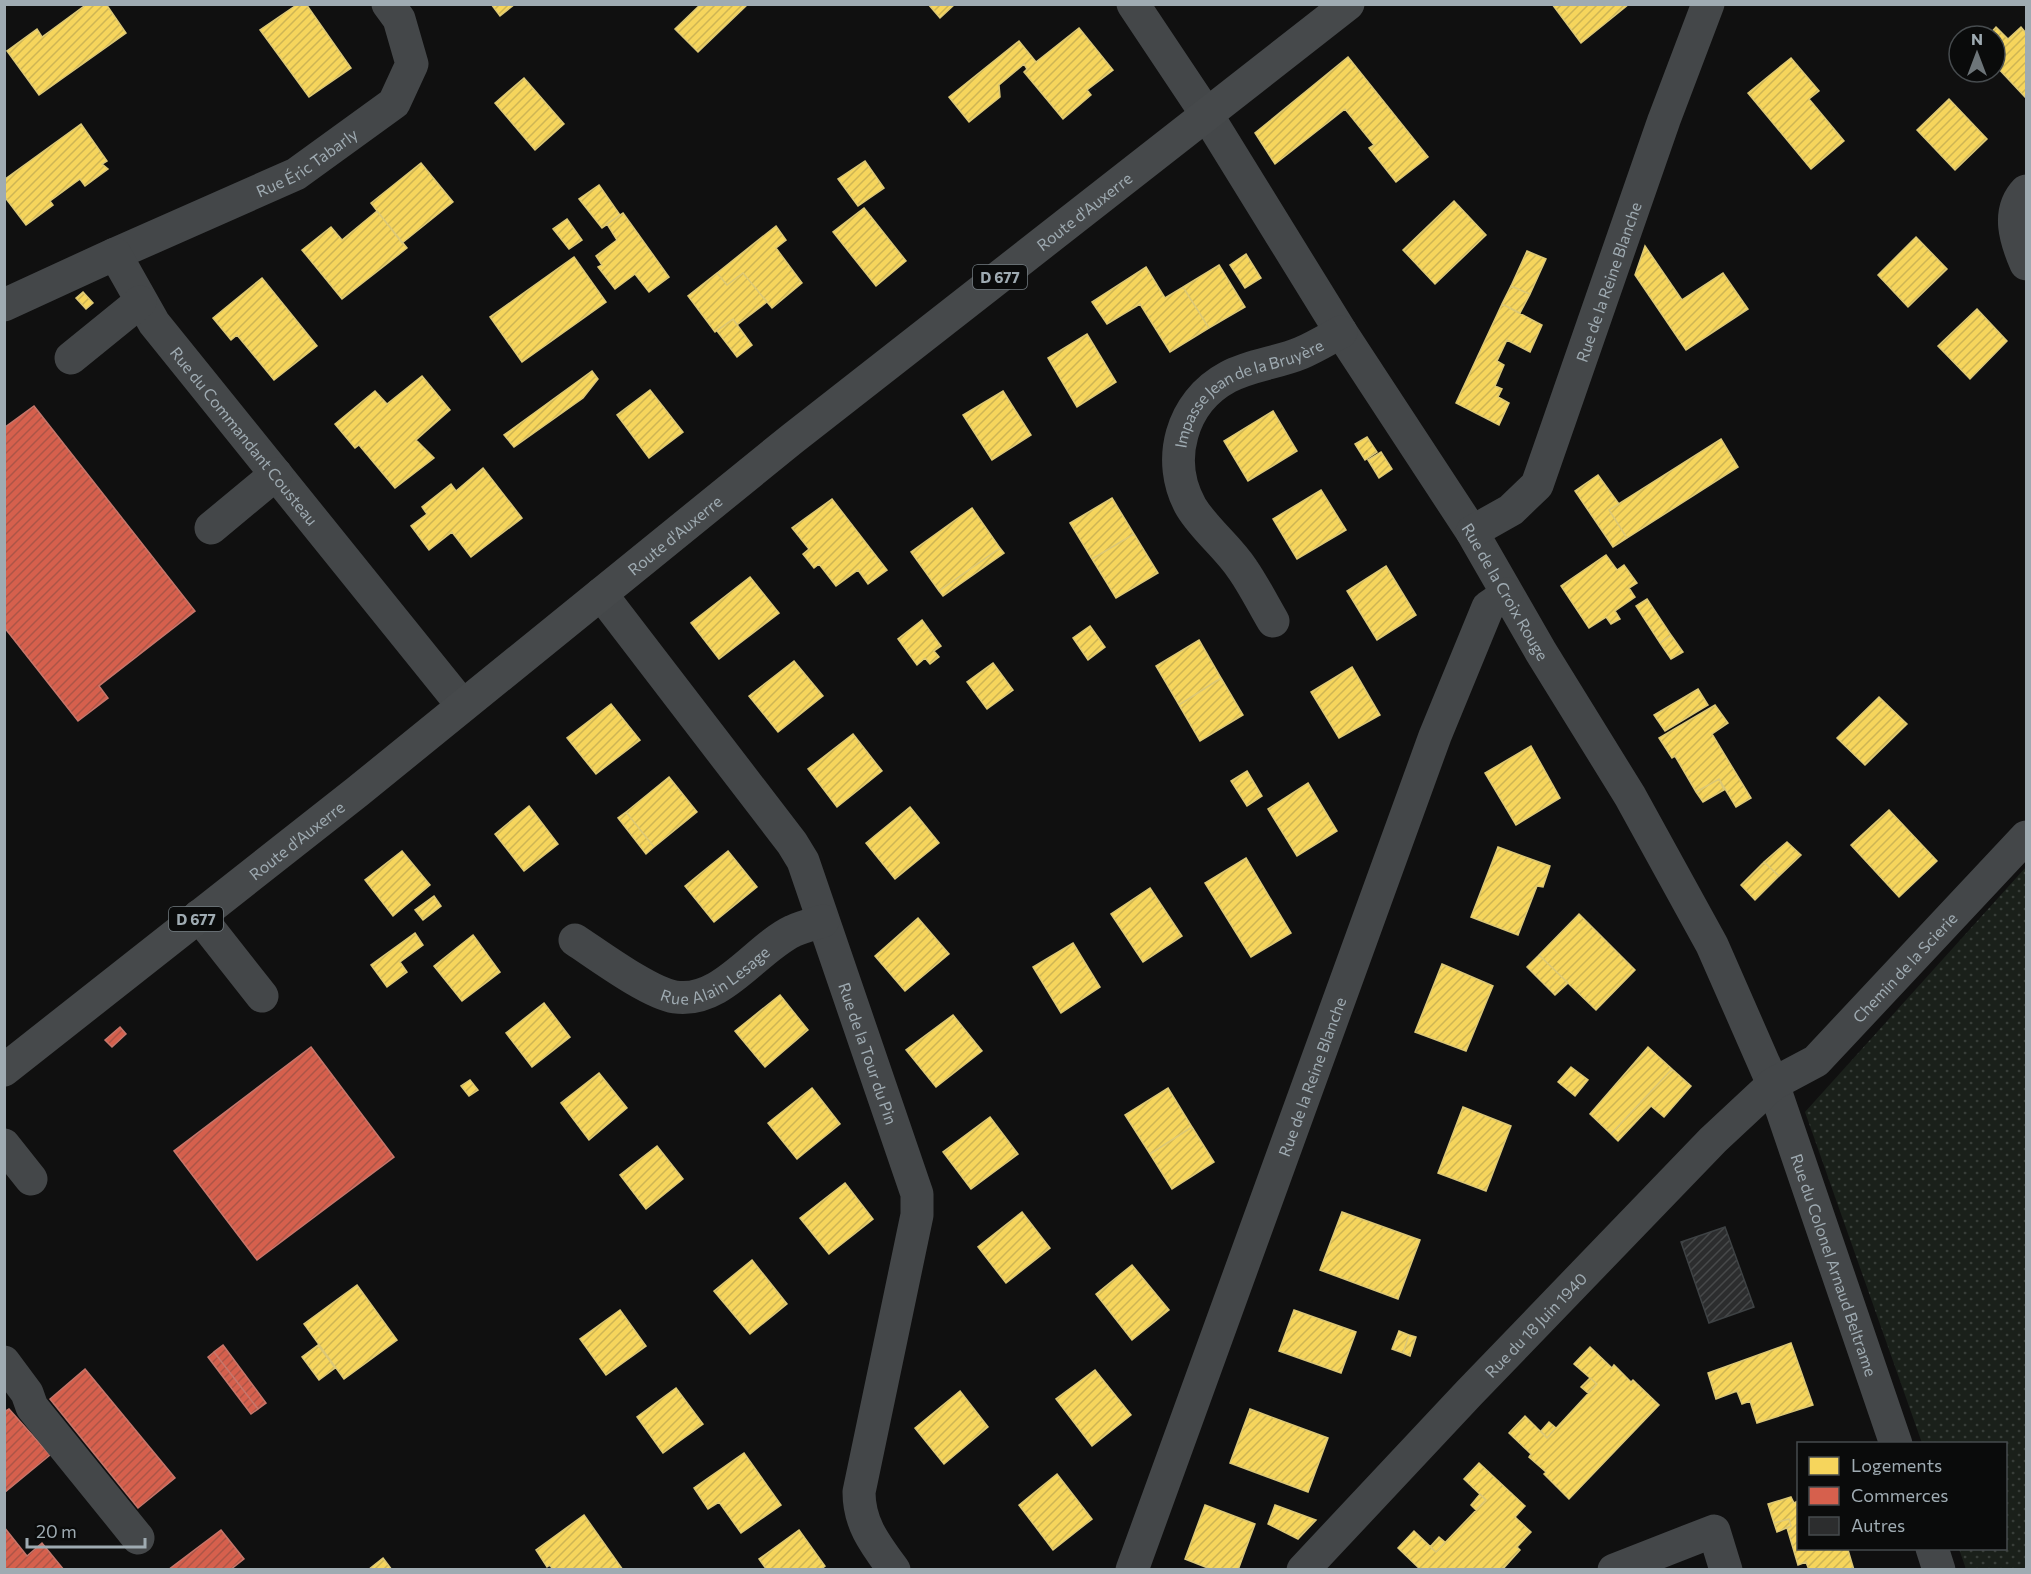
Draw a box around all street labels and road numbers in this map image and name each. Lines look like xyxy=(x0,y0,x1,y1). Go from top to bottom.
street label: Rue Éric Tabarly xyxy=(253,123,361,200)
street label: Route d'Auxerre xyxy=(1032,168,1135,254)
street label: Rue de la Reine Blanche xyxy=(1571,199,1644,364)
road number: D 677 xyxy=(973,265,1027,289)
street label: Impasse Jean de la Bruyère xyxy=(1170,334,1326,449)
street label: Rue du Commandant Cousteau xyxy=(167,342,322,529)
street label: Route d'Auxerre xyxy=(623,491,725,578)
street label: Rue de la Croix Rouge xyxy=(1459,519,1553,664)
street label: Route d'Auxerre xyxy=(245,797,348,883)
road number: D 677 xyxy=(169,907,223,931)
street label: Chemin de la Scierie xyxy=(1848,908,1960,1026)
street label: Rue Alain Lesage xyxy=(658,941,773,1007)
street label: Rue de la Tour du Pin xyxy=(836,980,902,1127)
street label: Rue de la Reine Blanche xyxy=(1274,994,1349,1159)
street label: Rue du Colonel Arnaud Beltrame xyxy=(1788,1151,1882,1378)
street label: Rue du 18 Juin 1940 xyxy=(1480,1268,1590,1381)

